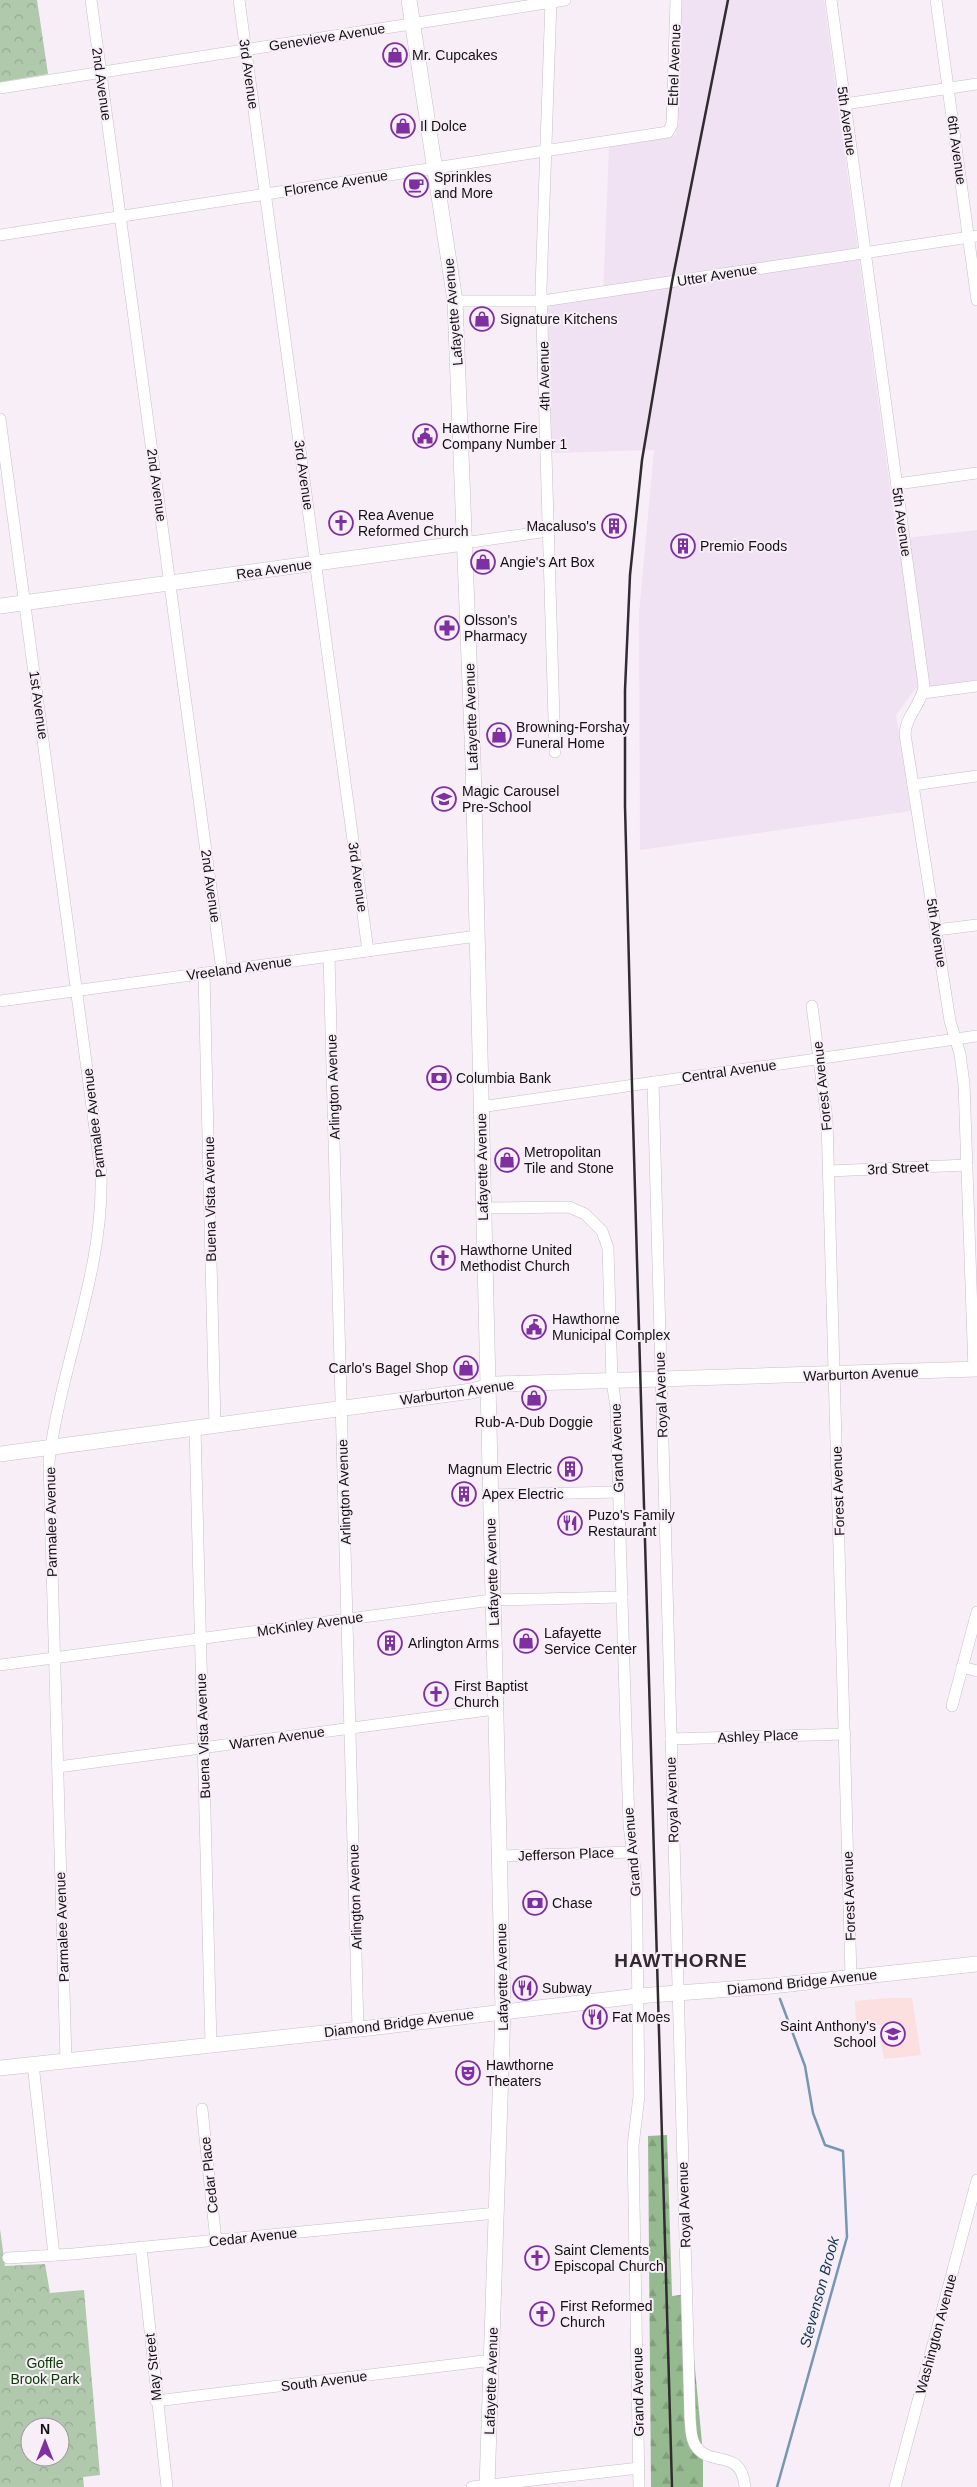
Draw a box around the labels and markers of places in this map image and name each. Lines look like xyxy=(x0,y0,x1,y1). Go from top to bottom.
shop icon: Mr. Cupcakes xyxy=(382,42,408,68)
place label: Mr. Cupcakes xyxy=(412,47,498,63)
shop icon: Il Dolce xyxy=(390,113,416,139)
place label: Il Dolce xyxy=(420,118,467,134)
place label: Sprinkles and More xyxy=(434,169,493,201)
cafe icon: Sprinkles and More xyxy=(403,172,429,198)
shop icon: Signature Kitchens xyxy=(469,306,495,332)
place label: Signature Kitchens xyxy=(500,311,618,327)
place label: Hawthorne Fire Company Number 1 xyxy=(442,420,567,452)
public building icon: Hawthorne Fire Company Number 1 xyxy=(412,423,438,449)
place label: Rea Avenue Reformed Church xyxy=(358,507,469,539)
church icon: Rea Avenue Reformed Church xyxy=(328,510,354,536)
building icon: Macaluso's xyxy=(601,513,627,539)
place label: Macaluso's xyxy=(526,518,596,534)
building icon: Premio Foods xyxy=(670,533,696,559)
place label: Premio Foods xyxy=(700,538,787,554)
shop icon: Angie's Art Box xyxy=(470,549,496,575)
place label: Angie's Art Box xyxy=(500,554,595,570)
place label: Olsson's Pharmacy xyxy=(464,612,527,644)
pharmacy icon: Olsson's Pharmacy xyxy=(434,615,460,641)
place label: Browning-Forshay Funeral Home xyxy=(516,719,630,751)
shop icon: Browning-Forshay Funeral Home xyxy=(486,722,512,748)
place label: Magic Carousel Pre-School xyxy=(462,783,559,815)
school or university icon: Magic Carousel Pre-School xyxy=(431,786,457,812)
bank icon: Columbia Bank xyxy=(426,1065,452,1091)
place label: Columbia Bank xyxy=(456,1070,552,1086)
place label: Metropolitan Tile and Stone xyxy=(524,1144,614,1176)
shop icon: Metropolitan Tile and Stone xyxy=(494,1147,520,1173)
place label: Hawthorne United Methodist Church xyxy=(460,1242,572,1274)
church icon: Hawthorne United Methodist Church xyxy=(430,1245,456,1271)
place label: Hawthorne Municipal Complex xyxy=(552,1311,670,1343)
public building icon: Hawthorne Municipal Complex xyxy=(521,1314,547,1340)
shop icon: Carlo's Bagel Shop xyxy=(453,1355,479,1381)
place label: Carlo's Bagel Shop xyxy=(329,1360,448,1376)
shop icon: Rub-A-Dub Doggie xyxy=(521,1385,547,1411)
place label: Rub-A-Dub Doggie xyxy=(475,1414,593,1430)
building icon: Magnum Electric xyxy=(557,1456,583,1482)
place label: Magnum Electric xyxy=(448,1461,552,1477)
building icon: Apex Electric xyxy=(451,1481,477,1507)
place label: Apex Electric xyxy=(482,1486,564,1502)
place label: Puzo's Family Restaurant xyxy=(588,1507,675,1539)
restaurant icon: Puzo's Family Restaurant xyxy=(557,1510,583,1536)
place label: Lafayette Service Center xyxy=(544,1625,637,1657)
shop icon: Lafayette Service Center xyxy=(513,1628,539,1654)
building icon: Arlington Arms xyxy=(377,1630,403,1656)
place label: Arlington Arms xyxy=(408,1635,499,1651)
place label: First Baptist Church xyxy=(454,1678,528,1710)
church icon: First Baptist Church xyxy=(423,1681,449,1707)
bank icon: Chase xyxy=(522,1890,548,1916)
place label: Chase xyxy=(552,1895,593,1911)
restaurant icon: Subway xyxy=(512,1975,538,2001)
place label: Subway xyxy=(542,1980,592,1996)
restaurant icon: Fat Moes xyxy=(582,2004,608,2030)
place label: Fat Moes xyxy=(612,2009,670,2025)
place label: Saint Anthony's School xyxy=(780,2018,876,2050)
school or university icon: Saint Anthony's School xyxy=(880,2021,906,2047)
place label: Hawthorne Theaters xyxy=(486,2057,554,2089)
theatre icon: Hawthorne Theaters xyxy=(455,2060,481,2086)
place label: Saint Clements Episcopal Church xyxy=(554,2242,664,2274)
church icon: Saint Clements Episcopal Church xyxy=(524,2245,550,2271)
place label: First Reformed Church xyxy=(560,2298,653,2330)
church icon: First Reformed Church xyxy=(529,2301,555,2327)

